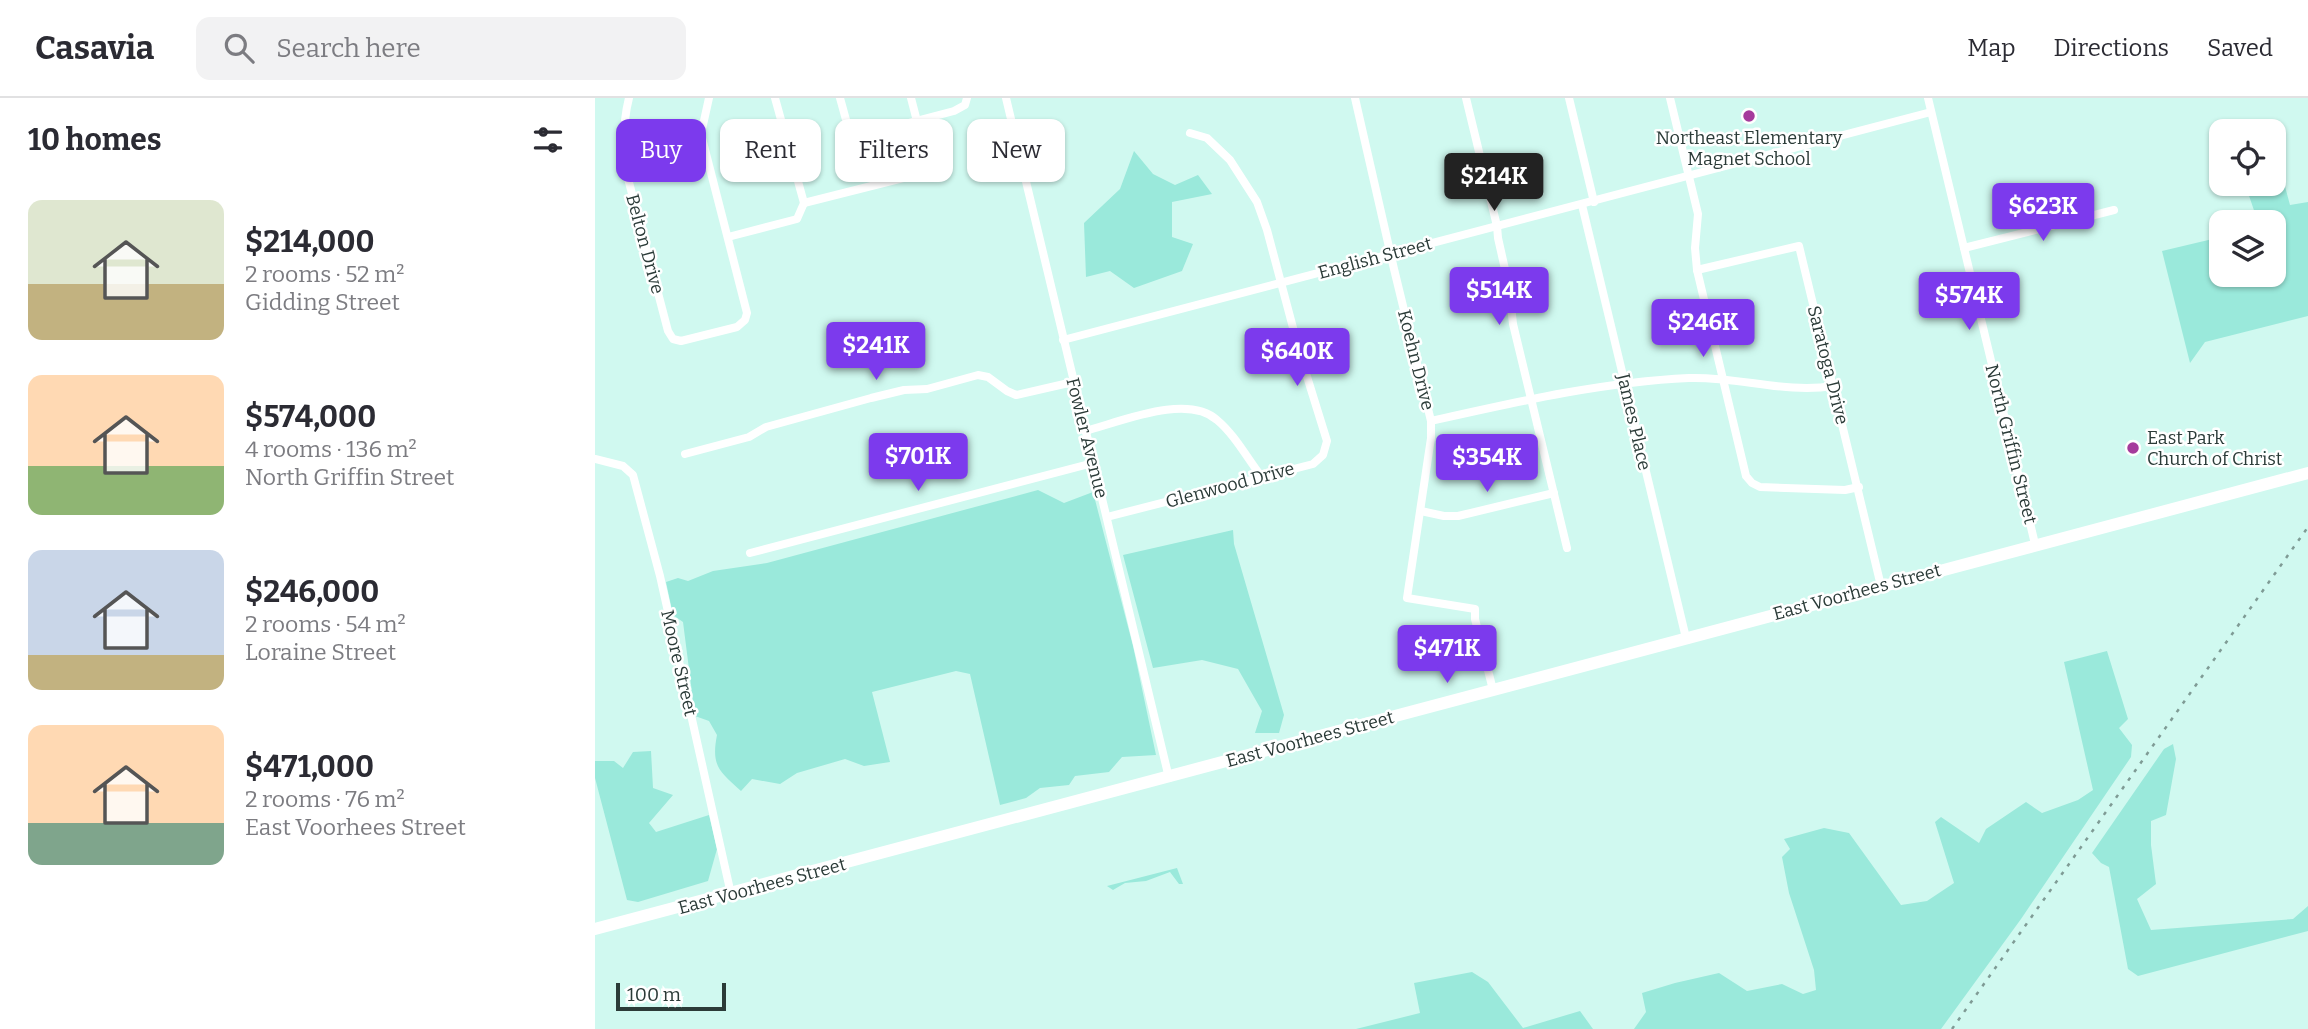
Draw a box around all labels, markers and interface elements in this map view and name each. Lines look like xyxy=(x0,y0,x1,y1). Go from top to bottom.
search box xyxy=(196,17,686,80)
text: Casavia xyxy=(35,28,154,68)
icon: search xyxy=(220,29,258,67)
text: Search here xyxy=(276,33,421,64)
text: Map xyxy=(1967,34,2016,62)
text: Directions xyxy=(2054,34,2169,62)
text: Saved xyxy=(2207,34,2273,62)
marker: Northeast Elementary Magnet School xyxy=(1741,108,1757,124)
chip: Buy xyxy=(616,119,706,182)
chip: Rent xyxy=(720,119,821,182)
chip: Filters xyxy=(835,119,953,182)
chip: New xyxy=(967,119,1065,182)
map controls xyxy=(2209,119,2286,287)
button: locate xyxy=(2209,119,2286,196)
icon: filters xyxy=(529,121,567,159)
text: 10 homes xyxy=(28,122,162,158)
place label: Northeast Elementary Magnet School xyxy=(1656,127,1843,170)
pin: $214K xyxy=(1445,153,1543,213)
text: $214K xyxy=(1460,162,1528,190)
pin: $623K xyxy=(1994,184,2092,243)
street label: Belton Drive xyxy=(621,192,669,296)
text: $623K xyxy=(2008,192,2078,220)
button: layers xyxy=(2209,210,2286,287)
text: $214,000 xyxy=(245,224,375,260)
icon: home xyxy=(84,228,168,312)
street label: English Street xyxy=(1316,232,1435,284)
text: 2 rooms · 52 m² xyxy=(245,260,404,288)
pin: $514K xyxy=(1450,268,1548,327)
pin: $574K xyxy=(1920,272,2018,332)
text: $514K xyxy=(1466,276,1532,304)
text: $574K xyxy=(1935,281,2003,309)
text: Gidding Street xyxy=(245,288,400,316)
pin: $246K xyxy=(1654,300,1752,359)
street label: Saratoga Drive xyxy=(1803,303,1853,427)
street label: Koehn Drive xyxy=(1393,307,1439,413)
text: $246K xyxy=(1667,308,1739,336)
pin: $241K xyxy=(827,322,925,382)
pin: $640K xyxy=(1248,328,1346,388)
text: $241K xyxy=(842,331,910,359)
text: $640K xyxy=(1261,337,1333,365)
street label: North Griffin Street xyxy=(1981,362,2042,527)
street label: James Place xyxy=(1612,370,1656,473)
street label: Fowler Avenue xyxy=(1061,375,1113,501)
text: $574,000 xyxy=(245,399,376,435)
icon: home xyxy=(84,403,168,487)
place label: East Park Church of Christ xyxy=(2147,427,2283,470)
pin: $701K xyxy=(869,434,967,493)
pin: $354K xyxy=(1438,434,1536,494)
text: 4 rooms · 136 m² xyxy=(245,435,417,463)
marker: East Park Church of Christ xyxy=(2125,440,2141,456)
text: $701K xyxy=(885,442,951,470)
text: $354K xyxy=(1452,443,1522,471)
street label: Glenwood Drive xyxy=(1163,457,1297,513)
text: North Griffin Street xyxy=(245,463,454,491)
street label: East Voorhees Street xyxy=(1771,559,1944,625)
text: $246,000 xyxy=(245,574,379,610)
icon: home xyxy=(84,578,168,662)
street label: Moore Street xyxy=(656,608,702,719)
text: 2 rooms · 54 m² xyxy=(245,610,406,638)
pin: $471K xyxy=(1398,626,1496,685)
text: $471K xyxy=(1414,634,1480,662)
text: Loraine Street xyxy=(245,638,396,666)
street label: East Voorhees Street xyxy=(1224,706,1397,772)
text: $471,000 xyxy=(245,749,374,785)
icon: home xyxy=(84,753,168,837)
text: 2 rooms · 76 m² xyxy=(245,785,405,813)
text: East Voorhees Street xyxy=(245,813,466,841)
street label: East Voorhees Street xyxy=(676,853,849,919)
scale bar xyxy=(616,980,726,1012)
text: 100 m xyxy=(627,983,681,1006)

